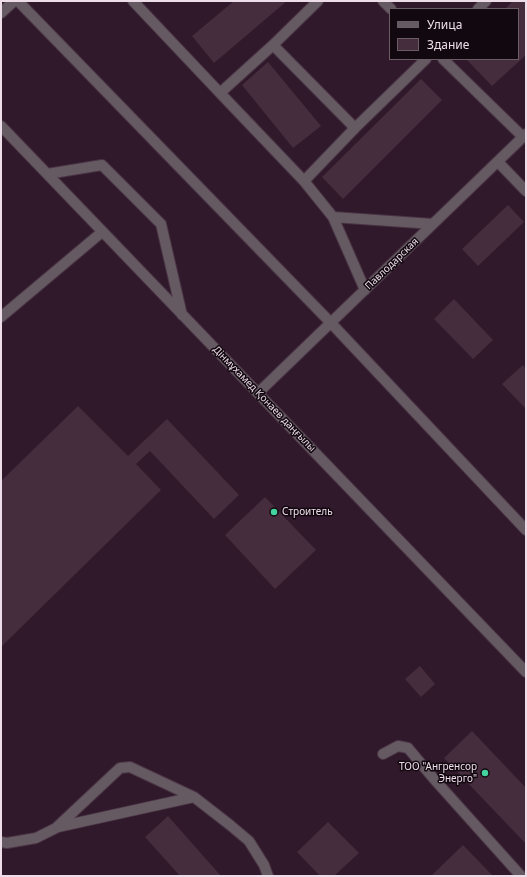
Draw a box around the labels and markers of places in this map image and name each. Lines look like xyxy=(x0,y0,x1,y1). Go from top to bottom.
place label: Строитель xyxy=(282,506,333,518)
marker: Строитель xyxy=(269,507,279,517)
place label: ТОО "Ангренсор Энерго" xyxy=(399,761,477,784)
marker: ТОО "Ангренсор Энерго" xyxy=(480,768,490,778)

